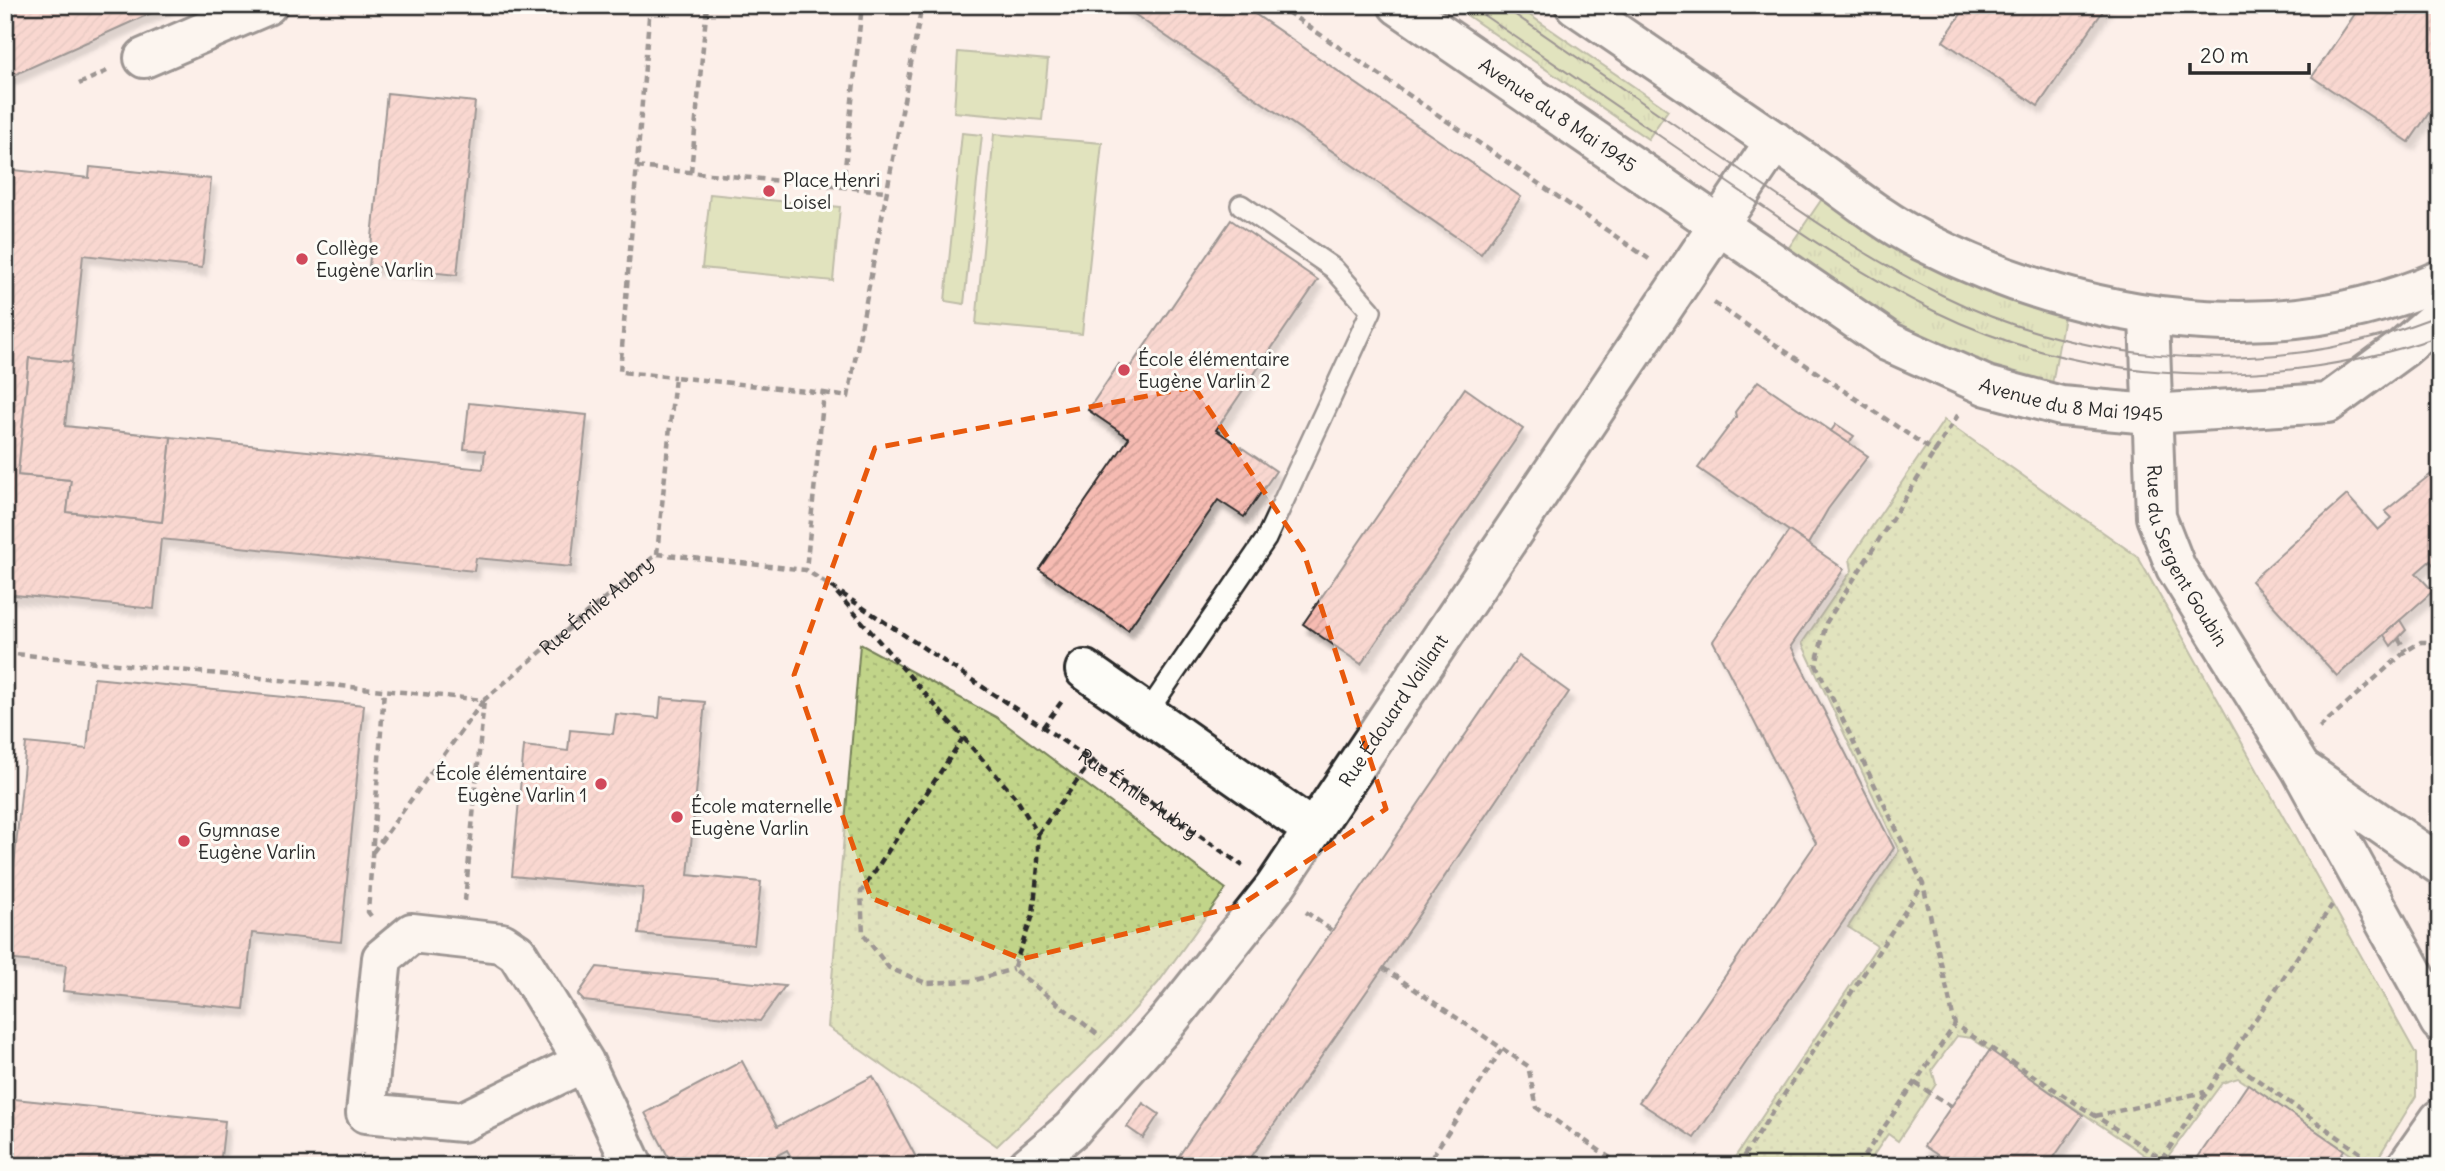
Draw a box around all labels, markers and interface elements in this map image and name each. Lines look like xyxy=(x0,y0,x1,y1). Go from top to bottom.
scale bar xyxy=(2190,32,2308,76)
text: 20 m xyxy=(2200,42,2249,69)
street label: Avenue du 8 Mai 1945 xyxy=(1475,52,1641,177)
place label: Place Henri Loisel xyxy=(783,168,880,214)
marker: Place Henri Loisel xyxy=(761,183,777,199)
place label: Collège Eugène Varlin xyxy=(316,236,434,282)
marker: Collège Eugène Varlin xyxy=(294,251,310,267)
place label: École élémentaire Eugène Varlin 2 xyxy=(1138,347,1289,393)
marker: École élémentaire Eugène Varlin 2 xyxy=(1116,362,1132,378)
street label: Avenue du 8 Mai 1945 xyxy=(1976,372,2164,426)
street label: Rue du Sergent Goubin xyxy=(2142,464,2233,650)
street label: Rue Émile Aubry xyxy=(534,551,658,660)
street label: Rue Édouard Vaillant xyxy=(1333,629,1453,791)
street label: Rue Émile Aubry xyxy=(1074,743,1203,843)
place label: École élémentaire Eugène Varlin 1 xyxy=(436,761,587,807)
marker: École élémentaire Eugène Varlin 1 xyxy=(593,776,609,792)
place label: École maternelle Eugène Varlin xyxy=(691,794,833,840)
marker: École maternelle Eugène Varlin xyxy=(669,809,685,825)
place label: Gymnase Eugène Varlin xyxy=(198,818,316,864)
marker: Gymnase Eugène Varlin xyxy=(176,833,192,849)

